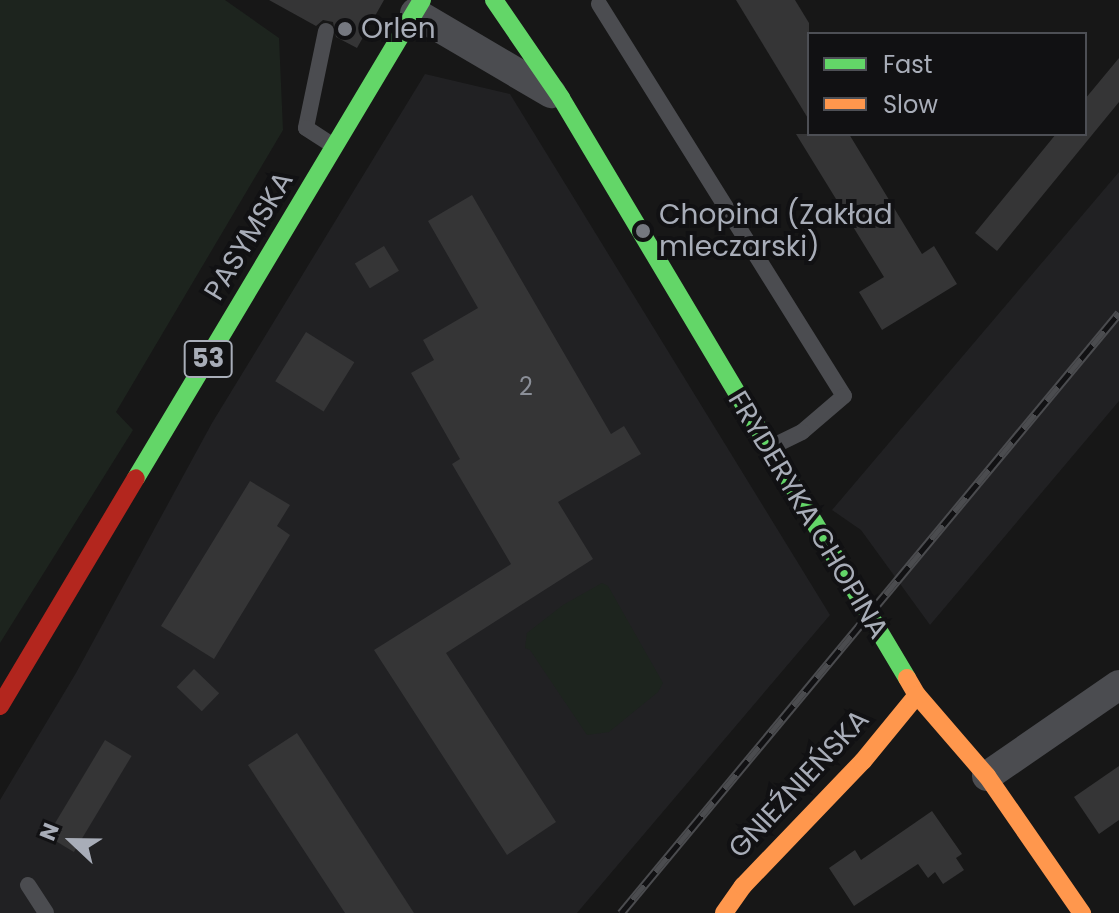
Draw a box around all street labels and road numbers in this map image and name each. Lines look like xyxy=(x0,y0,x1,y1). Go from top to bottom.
street label: PASYMSKA xyxy=(198,166,300,306)
road number: 53 xyxy=(182,337,234,381)
street label: FRYDERYKA CHOPINA xyxy=(721,385,895,645)
street label: GNIEŹNIEŃSKA xyxy=(722,703,876,865)

